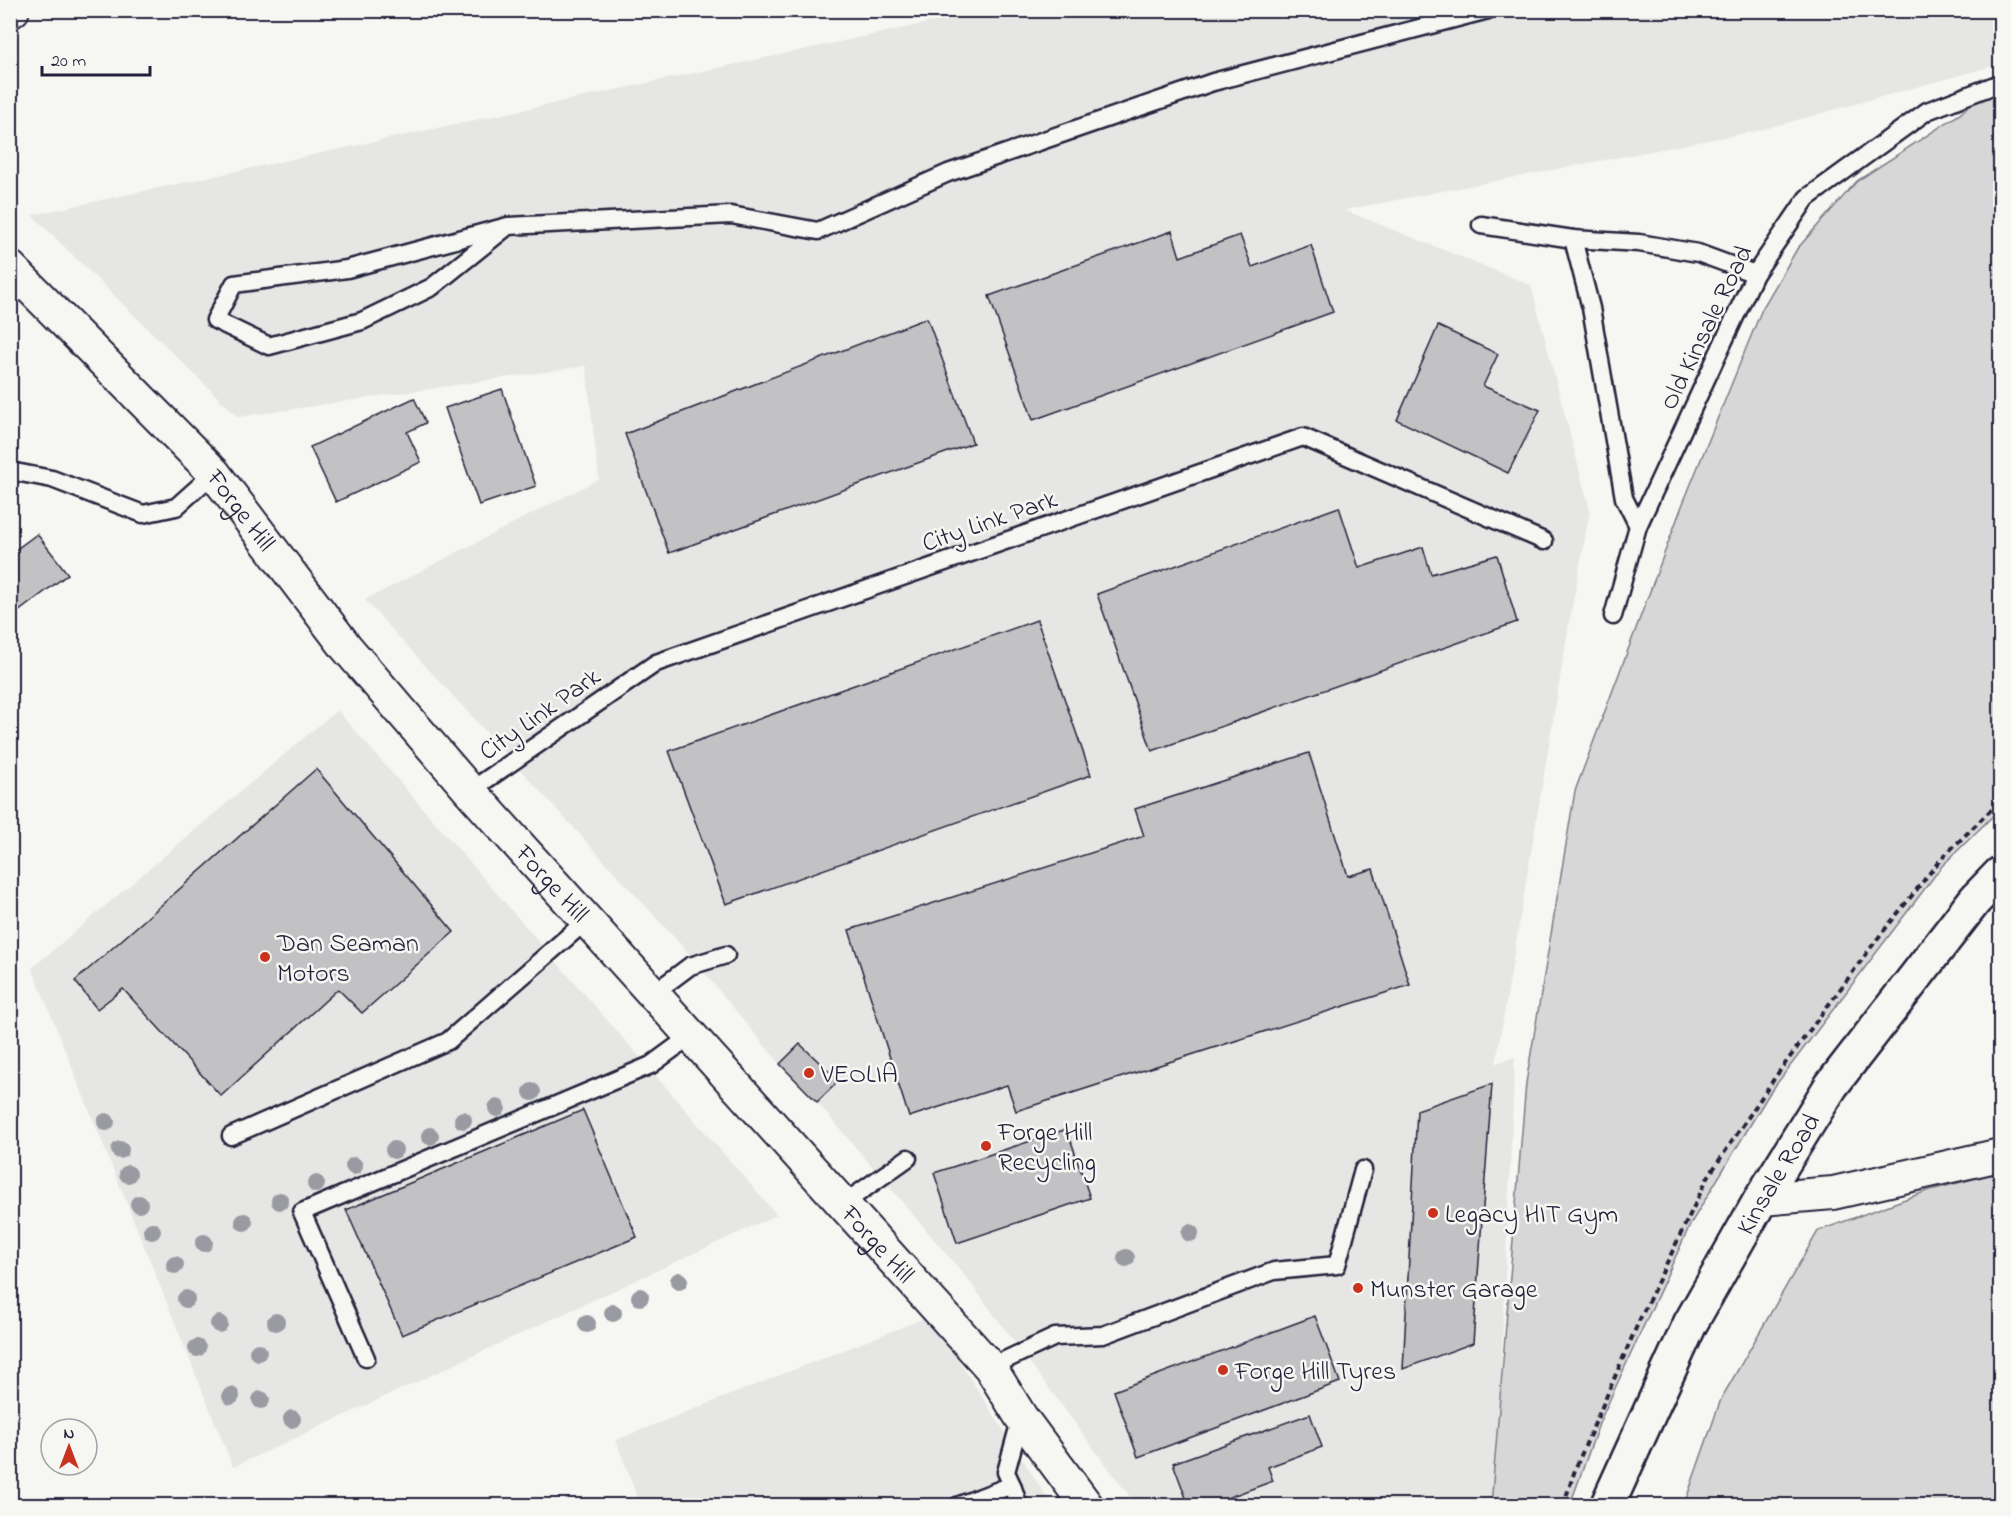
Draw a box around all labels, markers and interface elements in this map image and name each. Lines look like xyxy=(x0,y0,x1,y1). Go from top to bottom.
scale bar xyxy=(42,39,150,77)
text: 20 m xyxy=(51,49,86,75)
street label: Old Kinsale Road xyxy=(1651,239,1764,417)
street label: Forge Hill xyxy=(195,462,283,561)
street label: City Link Park xyxy=(917,482,1063,564)
street label: City Link Park xyxy=(472,659,610,771)
street label: Forge Hill xyxy=(504,836,596,933)
place label: Dan Seaman Motors xyxy=(276,926,419,994)
marker: Dan Seaman Motors xyxy=(258,950,272,964)
place label: VEOLIA xyxy=(820,1057,898,1095)
marker: VEOLIA xyxy=(802,1066,816,1080)
street label: Kinsale Road xyxy=(1728,1107,1832,1243)
place label: Forge Hill Recycling xyxy=(997,1115,1096,1183)
marker: Forge Hill Recycling xyxy=(979,1139,993,1153)
street label: Forge Hill xyxy=(830,1197,922,1293)
place label: Legacy HIT Gym xyxy=(1445,1197,1618,1235)
marker: Legacy HIT Gym xyxy=(1426,1206,1440,1220)
place label: Munster Garage xyxy=(1370,1272,1538,1310)
marker: Munster Garage xyxy=(1351,1281,1365,1295)
place label: Forge Hill Tyres xyxy=(1234,1354,1396,1392)
marker: Forge Hill Tyres xyxy=(1216,1363,1230,1377)
north arrow xyxy=(39,1417,99,1477)
text: N xyxy=(64,1422,75,1446)

